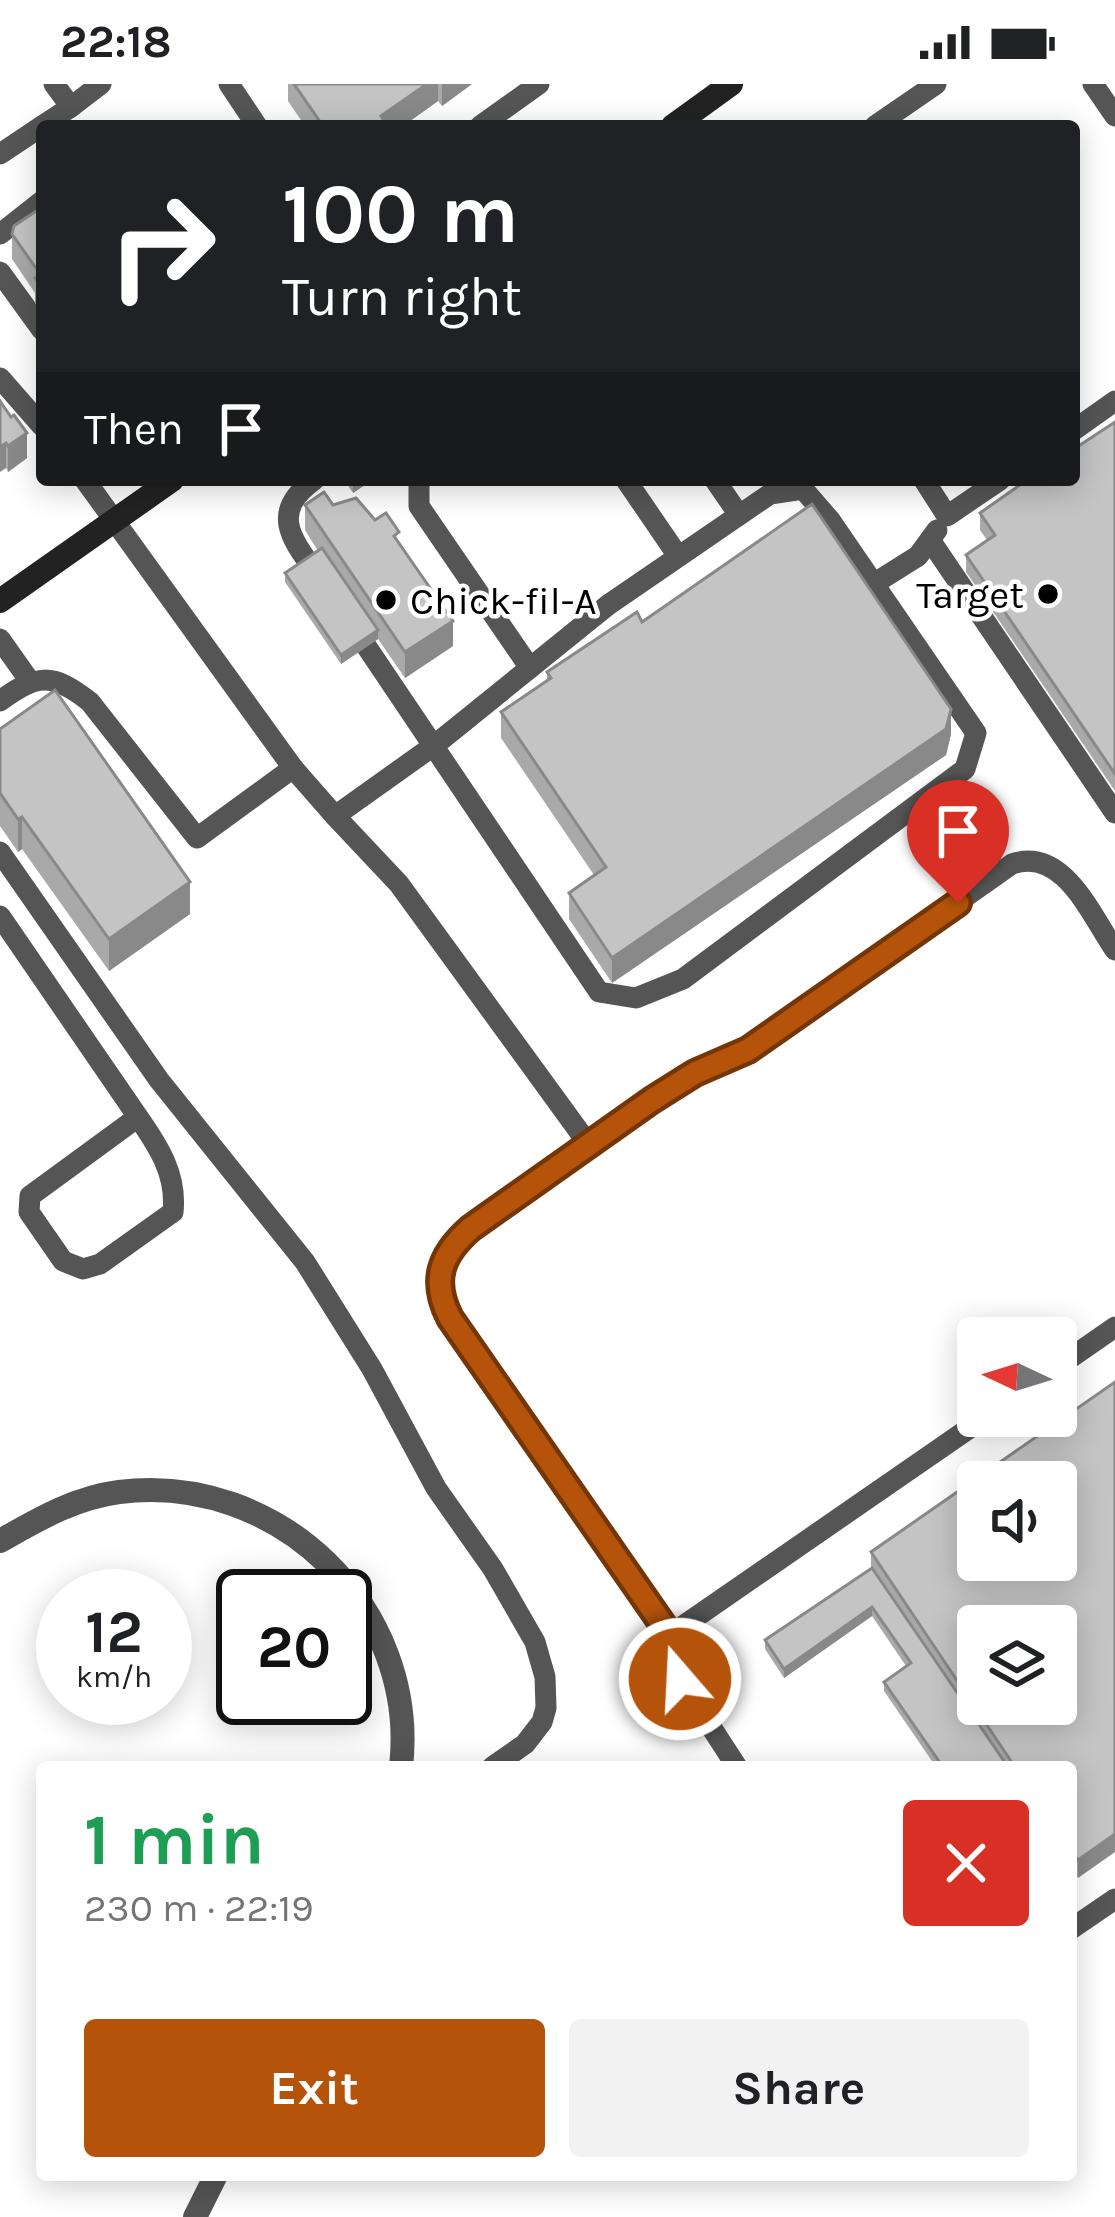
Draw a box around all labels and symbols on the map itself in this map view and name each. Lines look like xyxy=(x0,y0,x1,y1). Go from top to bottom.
place label: Target xyxy=(916,572,1024,618)
place label: Chick-fil-A xyxy=(410,578,597,624)
marker: Target xyxy=(1035,581,1061,607)
marker: Chick-fil-A xyxy=(373,587,399,613)
pin xyxy=(907,780,1009,903)
north arrow xyxy=(957,1317,1077,1437)
speed limit sign: 20 xyxy=(216,1569,372,1725)
position arrow xyxy=(617,1616,743,1742)

